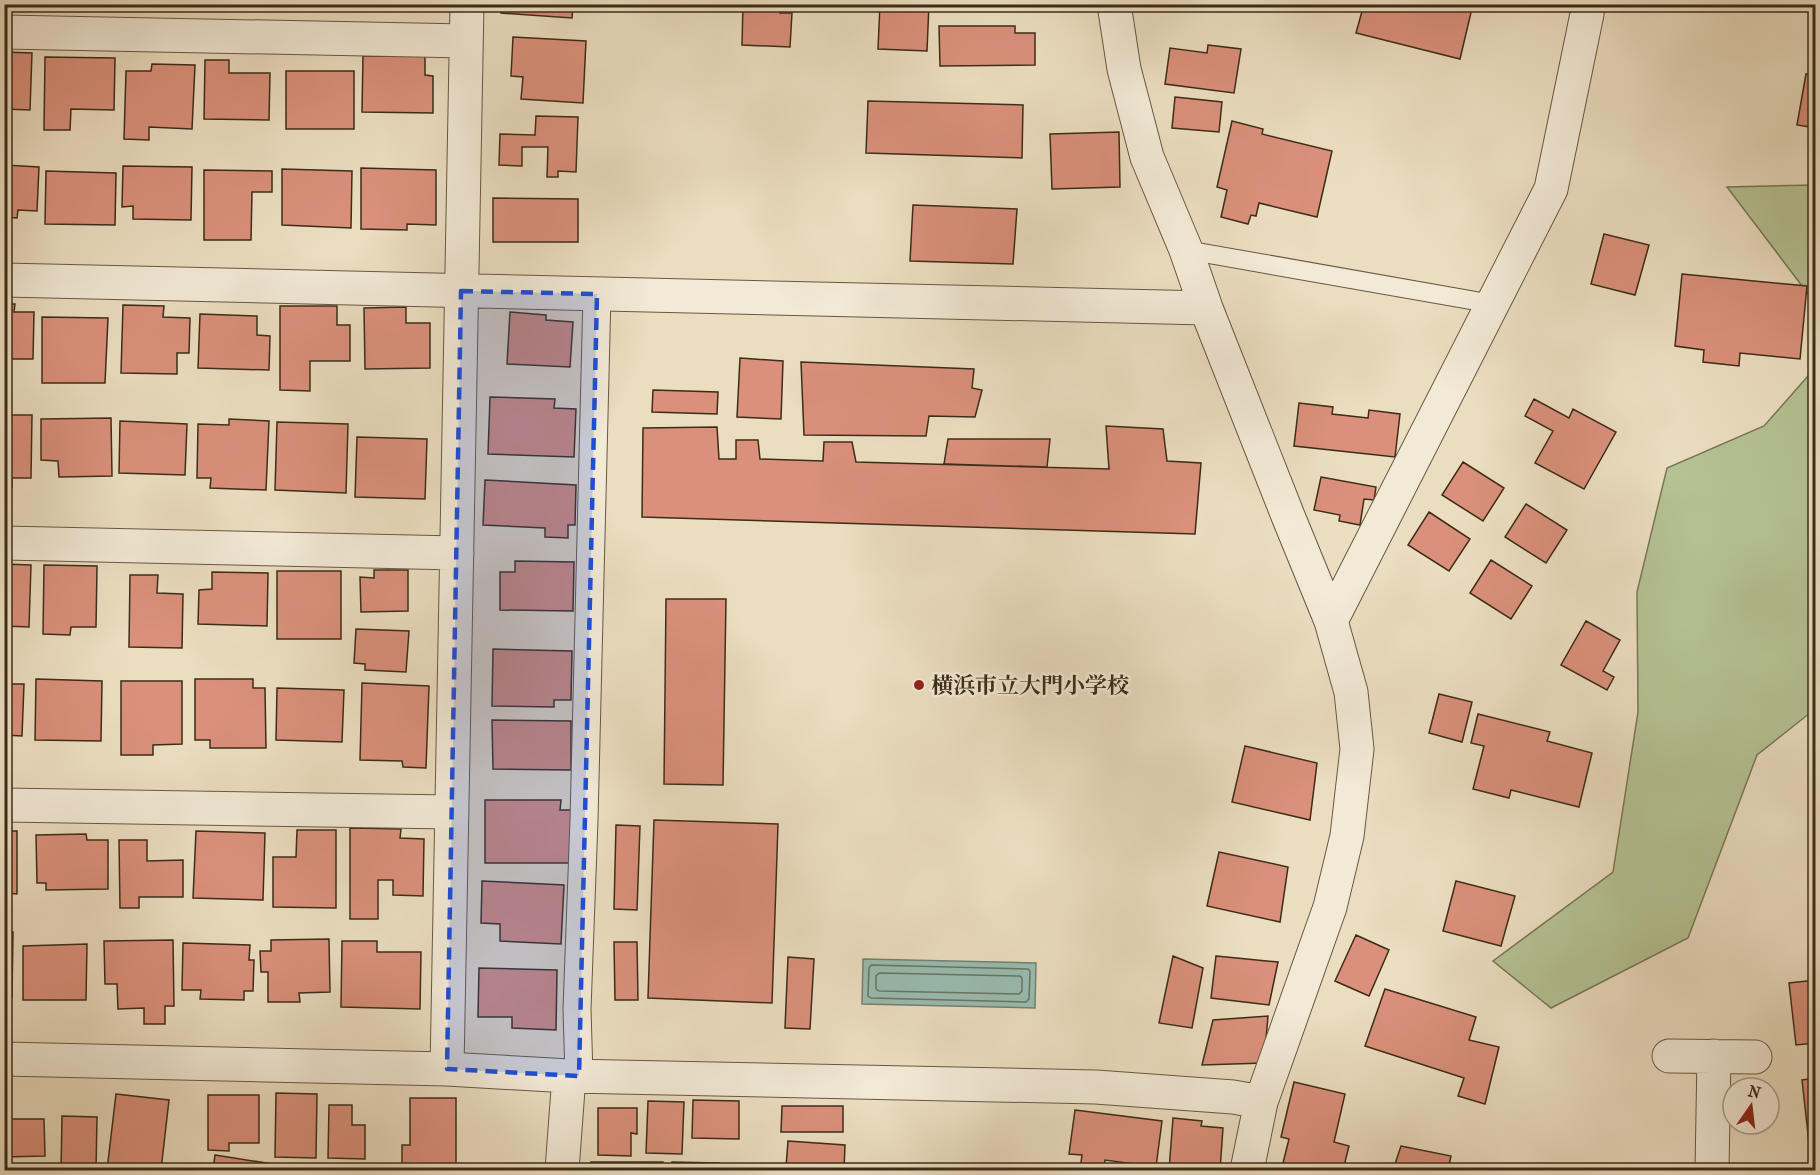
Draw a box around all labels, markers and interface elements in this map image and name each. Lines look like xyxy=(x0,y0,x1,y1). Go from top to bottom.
place label: 横浜市立大門小学校 xyxy=(931,673,1129,699)
marker: 横浜市立大門小学校 xyxy=(912,678,926,692)
north arrow xyxy=(1721,1076,1781,1136)
text: N xyxy=(1746,1081,1764,1103)

